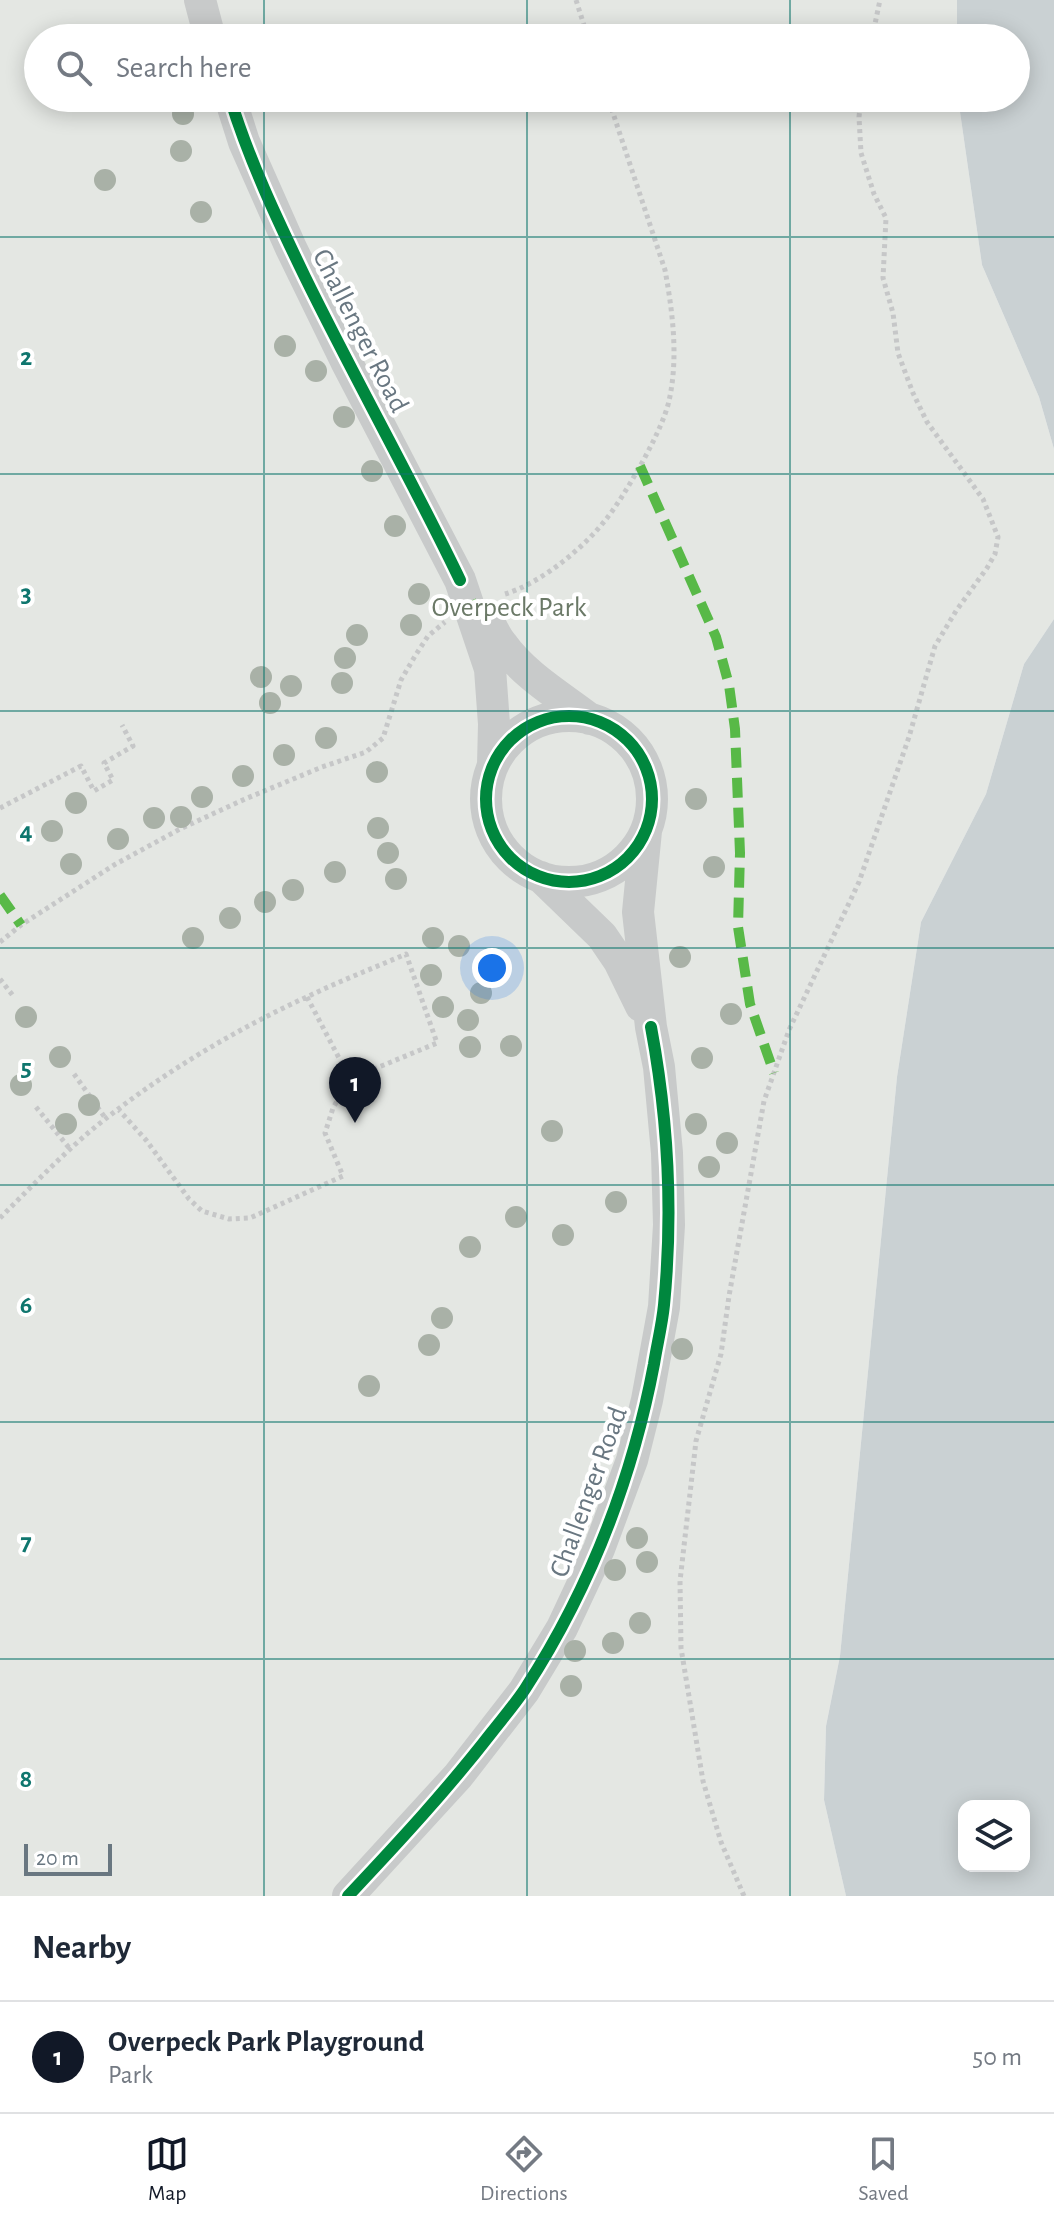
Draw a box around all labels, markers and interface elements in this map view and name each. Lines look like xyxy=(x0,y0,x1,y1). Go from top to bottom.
search box xyxy=(24,24,1030,112)
icon: search xyxy=(52,46,96,90)
text: Search here xyxy=(116,53,252,83)
street label: Challenger Road xyxy=(307,245,413,417)
text: 2 xyxy=(20,344,32,370)
text: 3 xyxy=(20,581,32,607)
park label: Overpeck Park xyxy=(432,594,587,622)
text: 4 xyxy=(19,818,33,844)
your location xyxy=(472,948,512,988)
text: 5 xyxy=(20,1055,32,1081)
pin: 1 xyxy=(329,1057,381,1123)
text: 6 xyxy=(20,1292,32,1318)
street label: Challenger Road xyxy=(545,1403,633,1581)
text: 7 xyxy=(20,1529,32,1555)
text: 8 xyxy=(20,1766,32,1792)
map controls xyxy=(958,1800,1030,1872)
button: layers xyxy=(958,1800,1030,1872)
scale bar xyxy=(24,1840,112,1876)
text: 20 m xyxy=(36,1847,79,1869)
text: Nearby xyxy=(32,1931,131,1965)
text: Overpeck Park Playground xyxy=(108,2027,424,2057)
text: 1 xyxy=(53,2044,63,2070)
text: 50 m xyxy=(972,2044,1022,2070)
text: Park xyxy=(108,2062,153,2088)
tab: Map xyxy=(145,2132,189,2206)
tab: Directions xyxy=(480,2132,568,2206)
tab: Saved xyxy=(858,2132,909,2206)

